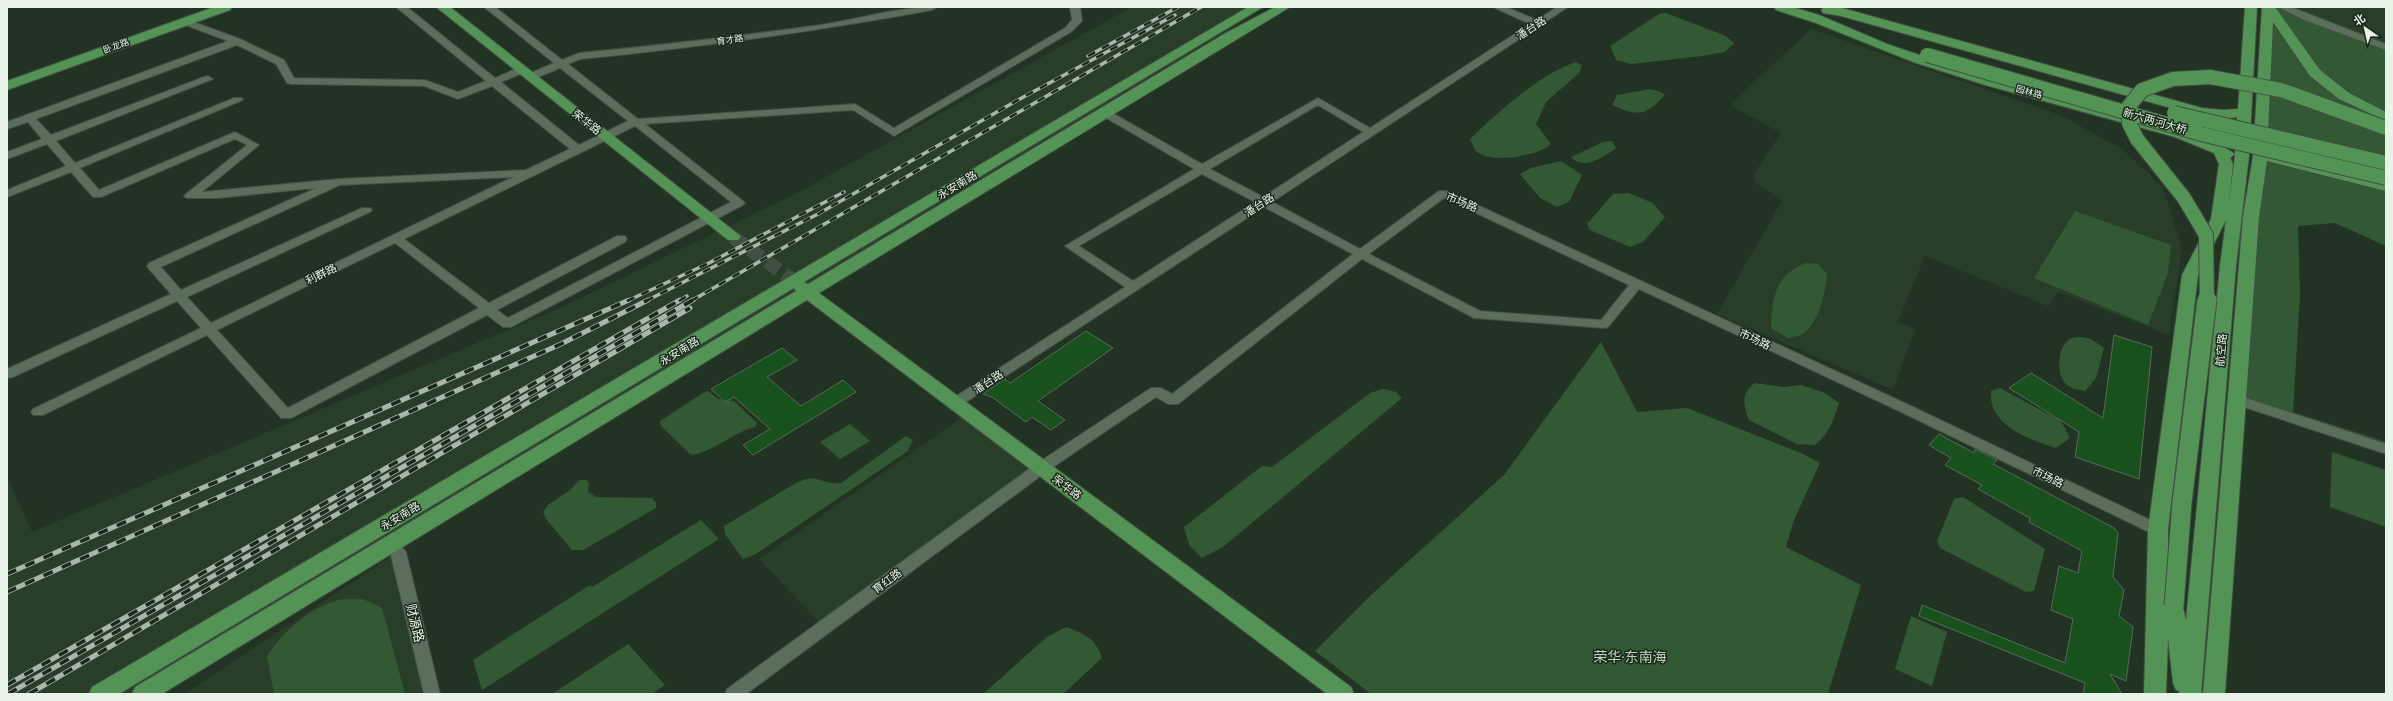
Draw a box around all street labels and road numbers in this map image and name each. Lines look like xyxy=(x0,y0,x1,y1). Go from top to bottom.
street label: 潘台路 xyxy=(1513,12,1549,44)
street label: 育才路 xyxy=(716,32,744,48)
street label: 卧龙路 xyxy=(101,36,131,56)
street label: 园林路 xyxy=(2014,83,2044,101)
street label: 新六两河大桥 xyxy=(2121,104,2189,138)
street label: 荣华路 xyxy=(569,106,605,138)
street label: 永安南路 xyxy=(934,167,980,203)
street label: 市场路 xyxy=(1444,188,1480,216)
street label: 潘台路 xyxy=(1241,189,1277,221)
street label: 利群路 xyxy=(303,260,339,288)
street label: 市场路 xyxy=(1737,325,1773,353)
street label: 永安南路 xyxy=(656,333,702,369)
street label: 航空路 xyxy=(2212,333,2230,367)
street label: 潘台路 xyxy=(970,366,1006,398)
street label: 市场路 xyxy=(2030,463,2066,491)
street label: 荣华路 xyxy=(1049,471,1085,503)
street label: 永安南路 xyxy=(377,498,423,534)
street label: 育红路 xyxy=(869,565,905,597)
street label: 财源路 xyxy=(401,602,429,644)

